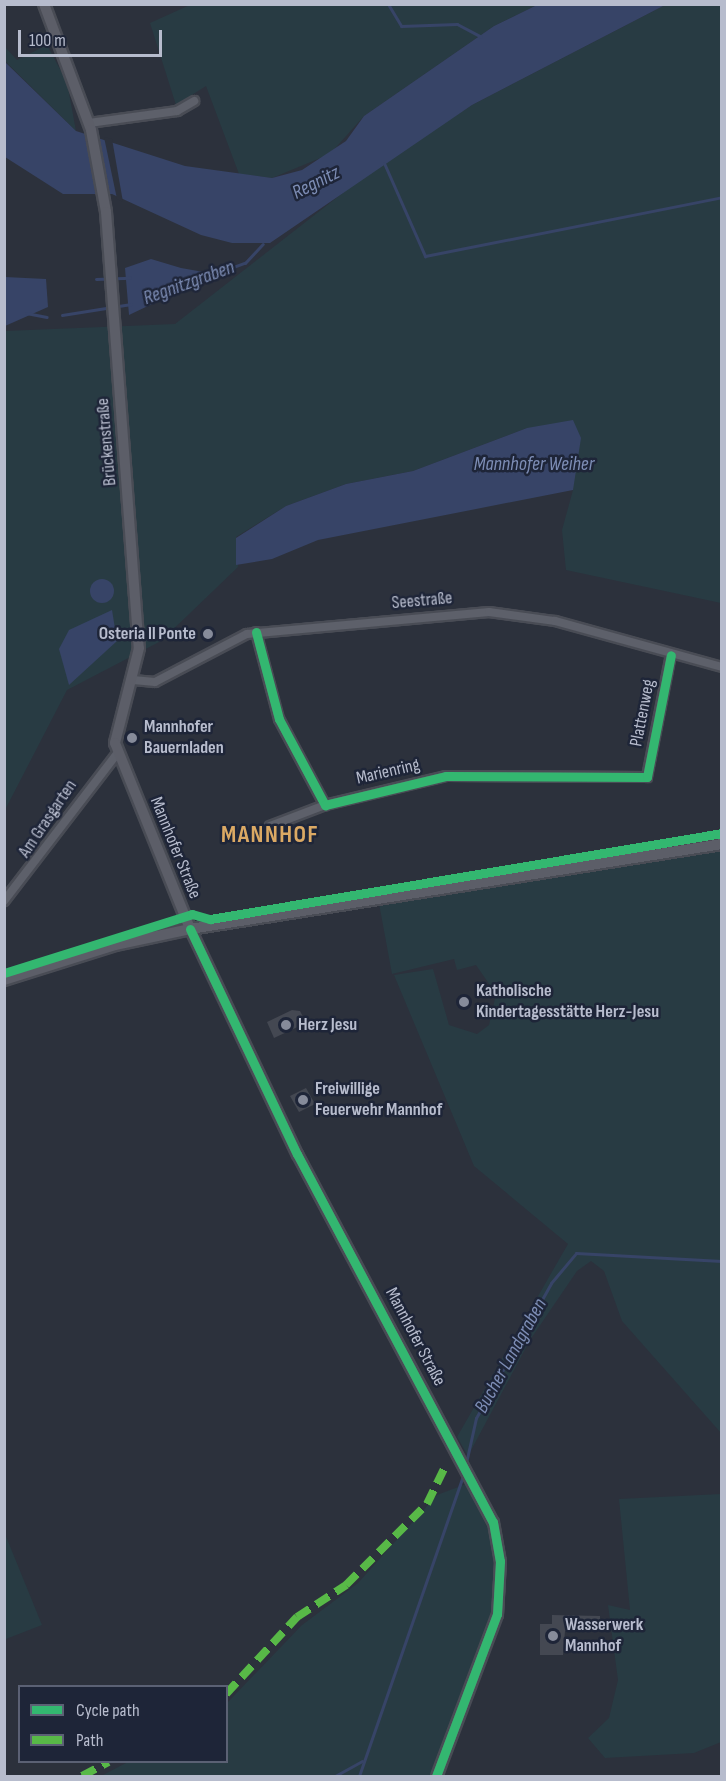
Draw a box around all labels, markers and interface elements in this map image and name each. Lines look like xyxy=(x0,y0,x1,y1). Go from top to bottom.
scale bar xyxy=(21,18,165,56)
text: 100 m xyxy=(29,30,66,51)
water label: Regnitz xyxy=(288,161,344,205)
water label: Regnitzgraben xyxy=(140,255,238,311)
street label: Brückenstraße xyxy=(92,397,122,487)
water label: Mannhofer Weiher xyxy=(474,452,594,476)
street label: Seestraße xyxy=(391,588,453,614)
place label: Osteria Il Ponte xyxy=(99,623,196,645)
marker: Osteria Il Ponte xyxy=(201,627,215,641)
street label: Plattenweg xyxy=(626,678,660,748)
place label: Mannhofer Bauernladen xyxy=(144,717,224,760)
marker: Mannhofer Bauernladen xyxy=(125,731,139,745)
street label: Marienring xyxy=(354,754,422,790)
street label: Am Grasgarten xyxy=(14,776,82,862)
street label: Mannhofer Straße xyxy=(145,794,205,902)
district label: MANNHOF xyxy=(221,821,319,849)
place label: Katholische Kindertagesstätte Herz-Jesu xyxy=(476,981,659,1024)
marker: Katholische Kindertagesstätte Herz-Jesu xyxy=(457,995,471,1009)
place label: Herz Jesu xyxy=(298,1014,357,1036)
marker: Herz Jesu xyxy=(279,1018,293,1032)
place label: Freiwillige Feuerwehr Mannhof xyxy=(315,1079,442,1122)
marker: Freiwillige Feuerwehr Mannhof xyxy=(296,1093,310,1107)
street label: Mannhofer Straße xyxy=(380,1284,450,1390)
water label: Bucher Landgraben xyxy=(470,1295,552,1417)
place label: Wasserwerk Mannhof xyxy=(565,1615,643,1658)
marker: Wasserwerk Mannhof xyxy=(546,1629,560,1643)
legend xyxy=(18,1685,228,1763)
text: Cycle path xyxy=(76,1700,140,1721)
text: Path xyxy=(76,1730,104,1751)

